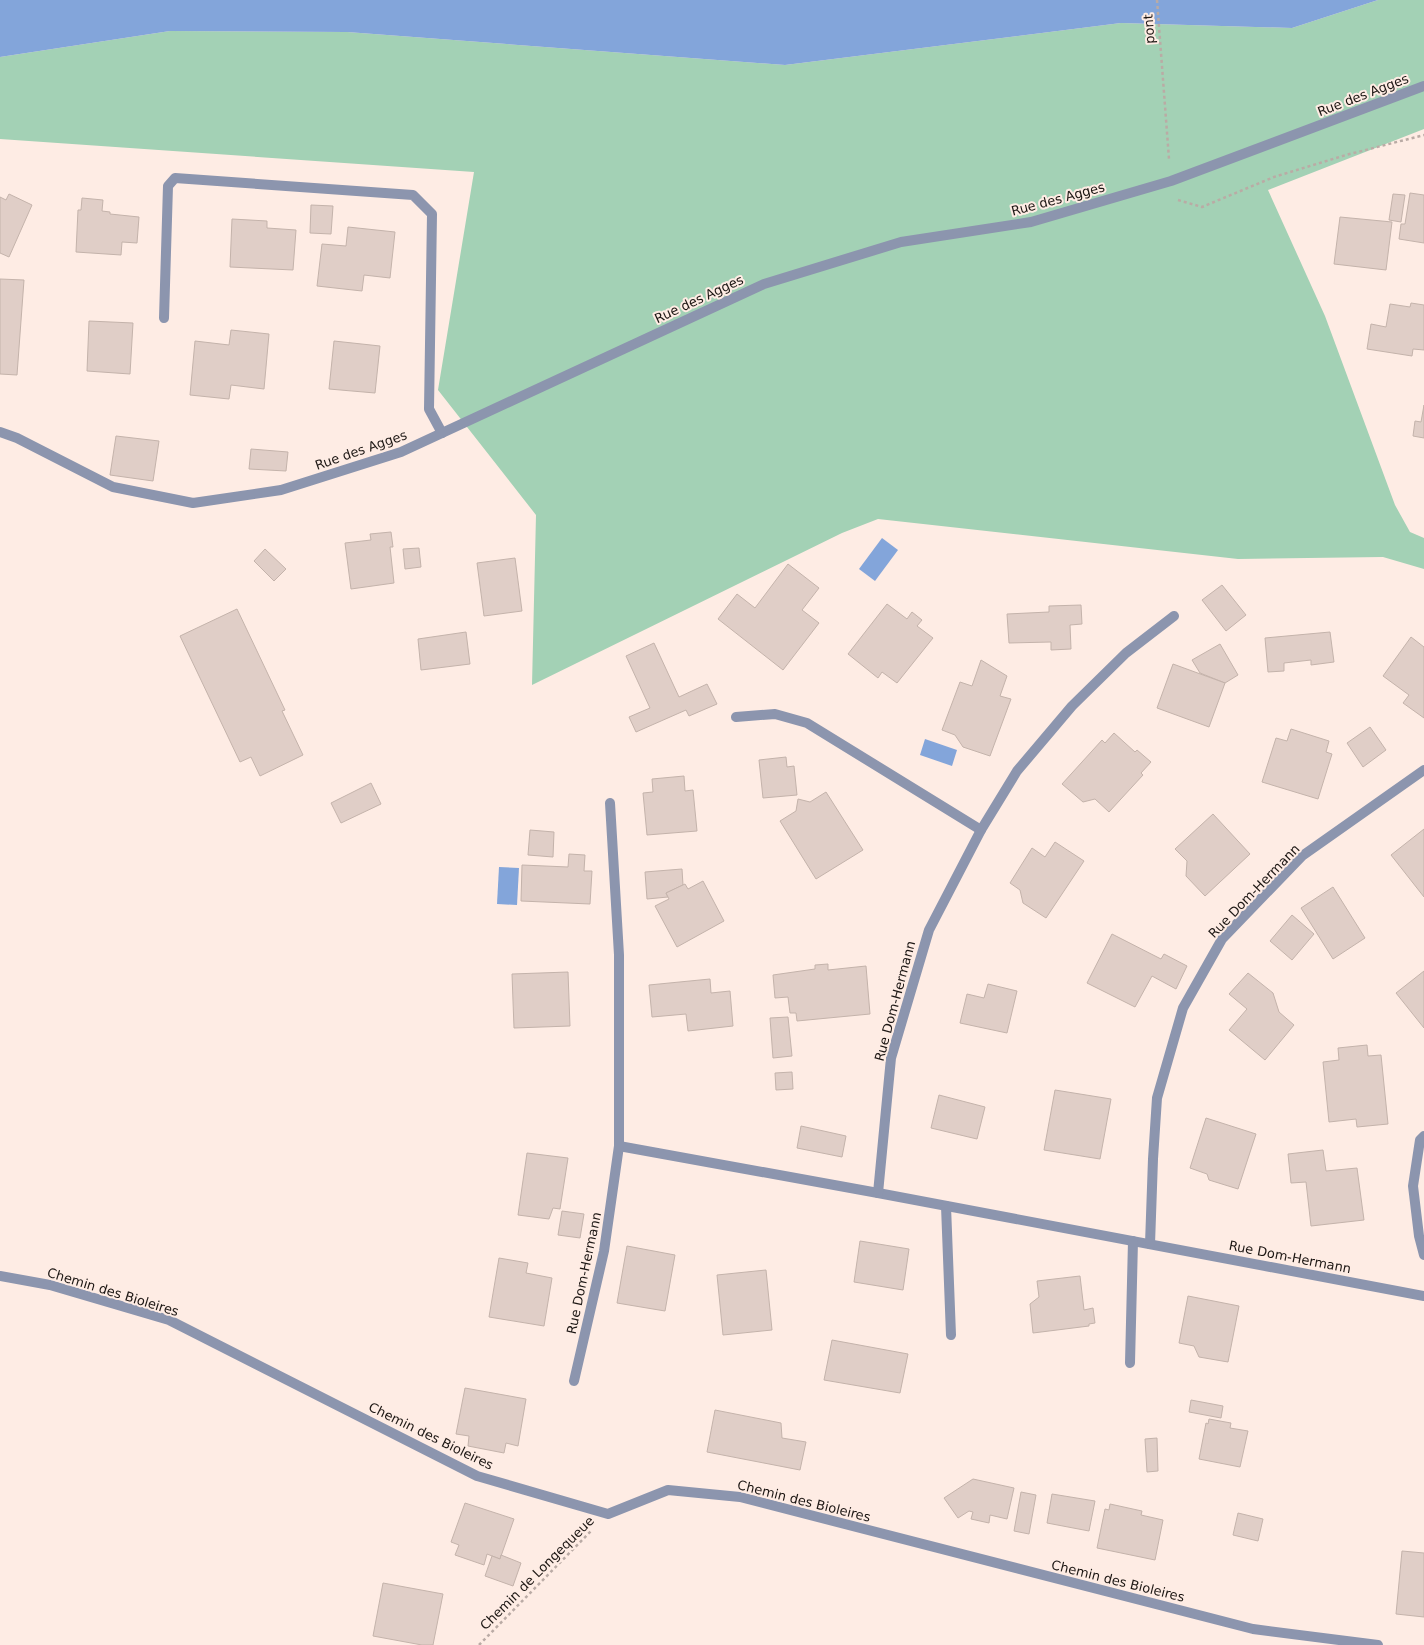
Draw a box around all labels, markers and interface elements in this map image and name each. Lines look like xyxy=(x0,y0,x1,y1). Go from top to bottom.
street label: pont xyxy=(1140,14,1158,44)
street label: Rue des Agges xyxy=(1315,71,1411,119)
street label: Rue des Agges xyxy=(1010,179,1107,219)
street label: Rue des Agges xyxy=(652,272,746,326)
street label: Rue des Agges xyxy=(313,427,409,473)
street label: Rue Dom-Hermann xyxy=(1205,841,1303,941)
street label: Rue Dom-Hermann xyxy=(872,939,918,1063)
street label: Rue Dom-Hermann xyxy=(564,1211,604,1335)
street label: Rue Dom-Hermann xyxy=(1228,1238,1352,1276)
street label: Chemin des Bioleires xyxy=(45,1265,181,1319)
street label: Chemin des Bioleires xyxy=(366,1399,496,1473)
street label: Chemin des Bioleires xyxy=(736,1477,872,1525)
street label: Chemin de Longequeue xyxy=(477,1513,597,1633)
street label: Chemin des Bioleires xyxy=(1050,1557,1186,1605)

